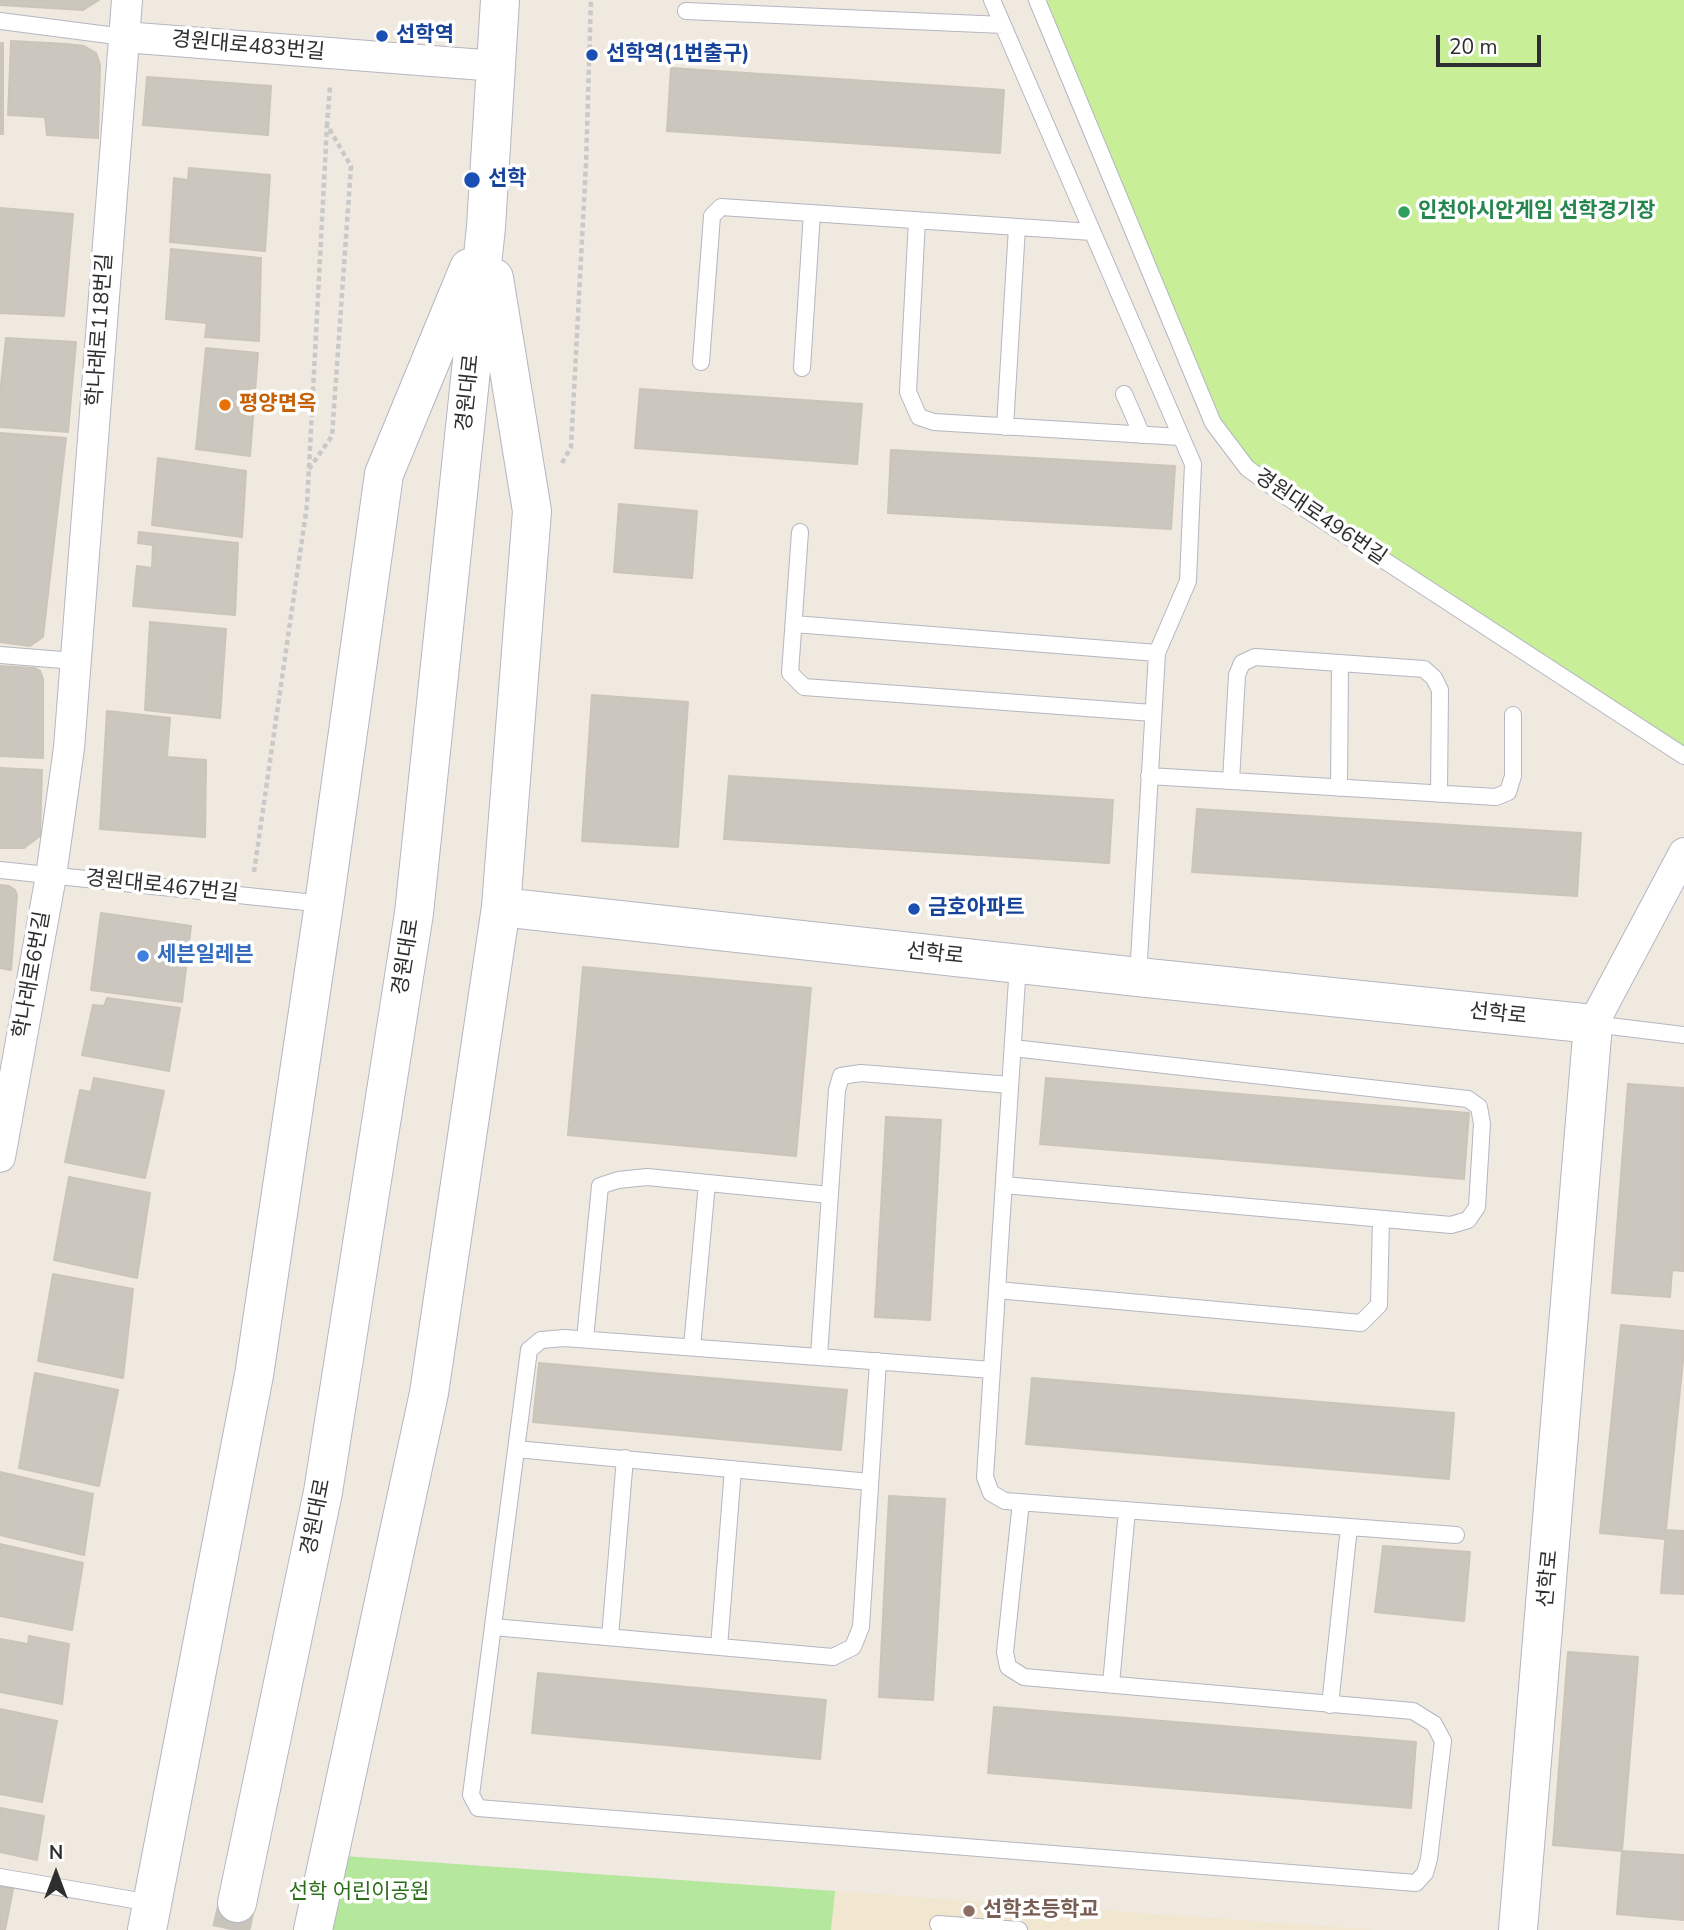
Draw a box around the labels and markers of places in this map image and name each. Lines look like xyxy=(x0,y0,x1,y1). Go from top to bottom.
place label: 선학역 xyxy=(396,23,454,49)
marker: 선학역 xyxy=(374,28,390,44)
place label: 선학역(1번출구) xyxy=(606,42,750,68)
marker: 선학역(1번출구) xyxy=(584,47,600,63)
place label: 선학 xyxy=(488,167,527,193)
marker: 선학 xyxy=(462,170,482,190)
place label: 인천아시안게임 선학경기장 xyxy=(1418,199,1656,225)
marker: 인천아시안게임 선학경기장 xyxy=(1396,204,1412,220)
place label: 평양면옥 xyxy=(239,392,316,418)
marker: 평양면옥 xyxy=(217,397,233,413)
place label: 금호아파트 xyxy=(928,896,1025,922)
marker: 금호아파트 xyxy=(906,901,922,917)
place label: 세븐일레븐 xyxy=(157,943,254,969)
marker: 세븐일레븐 xyxy=(135,948,151,964)
place label: 선학초등학교 xyxy=(983,1898,1099,1924)
marker: 선학초등학교 xyxy=(961,1903,977,1919)

